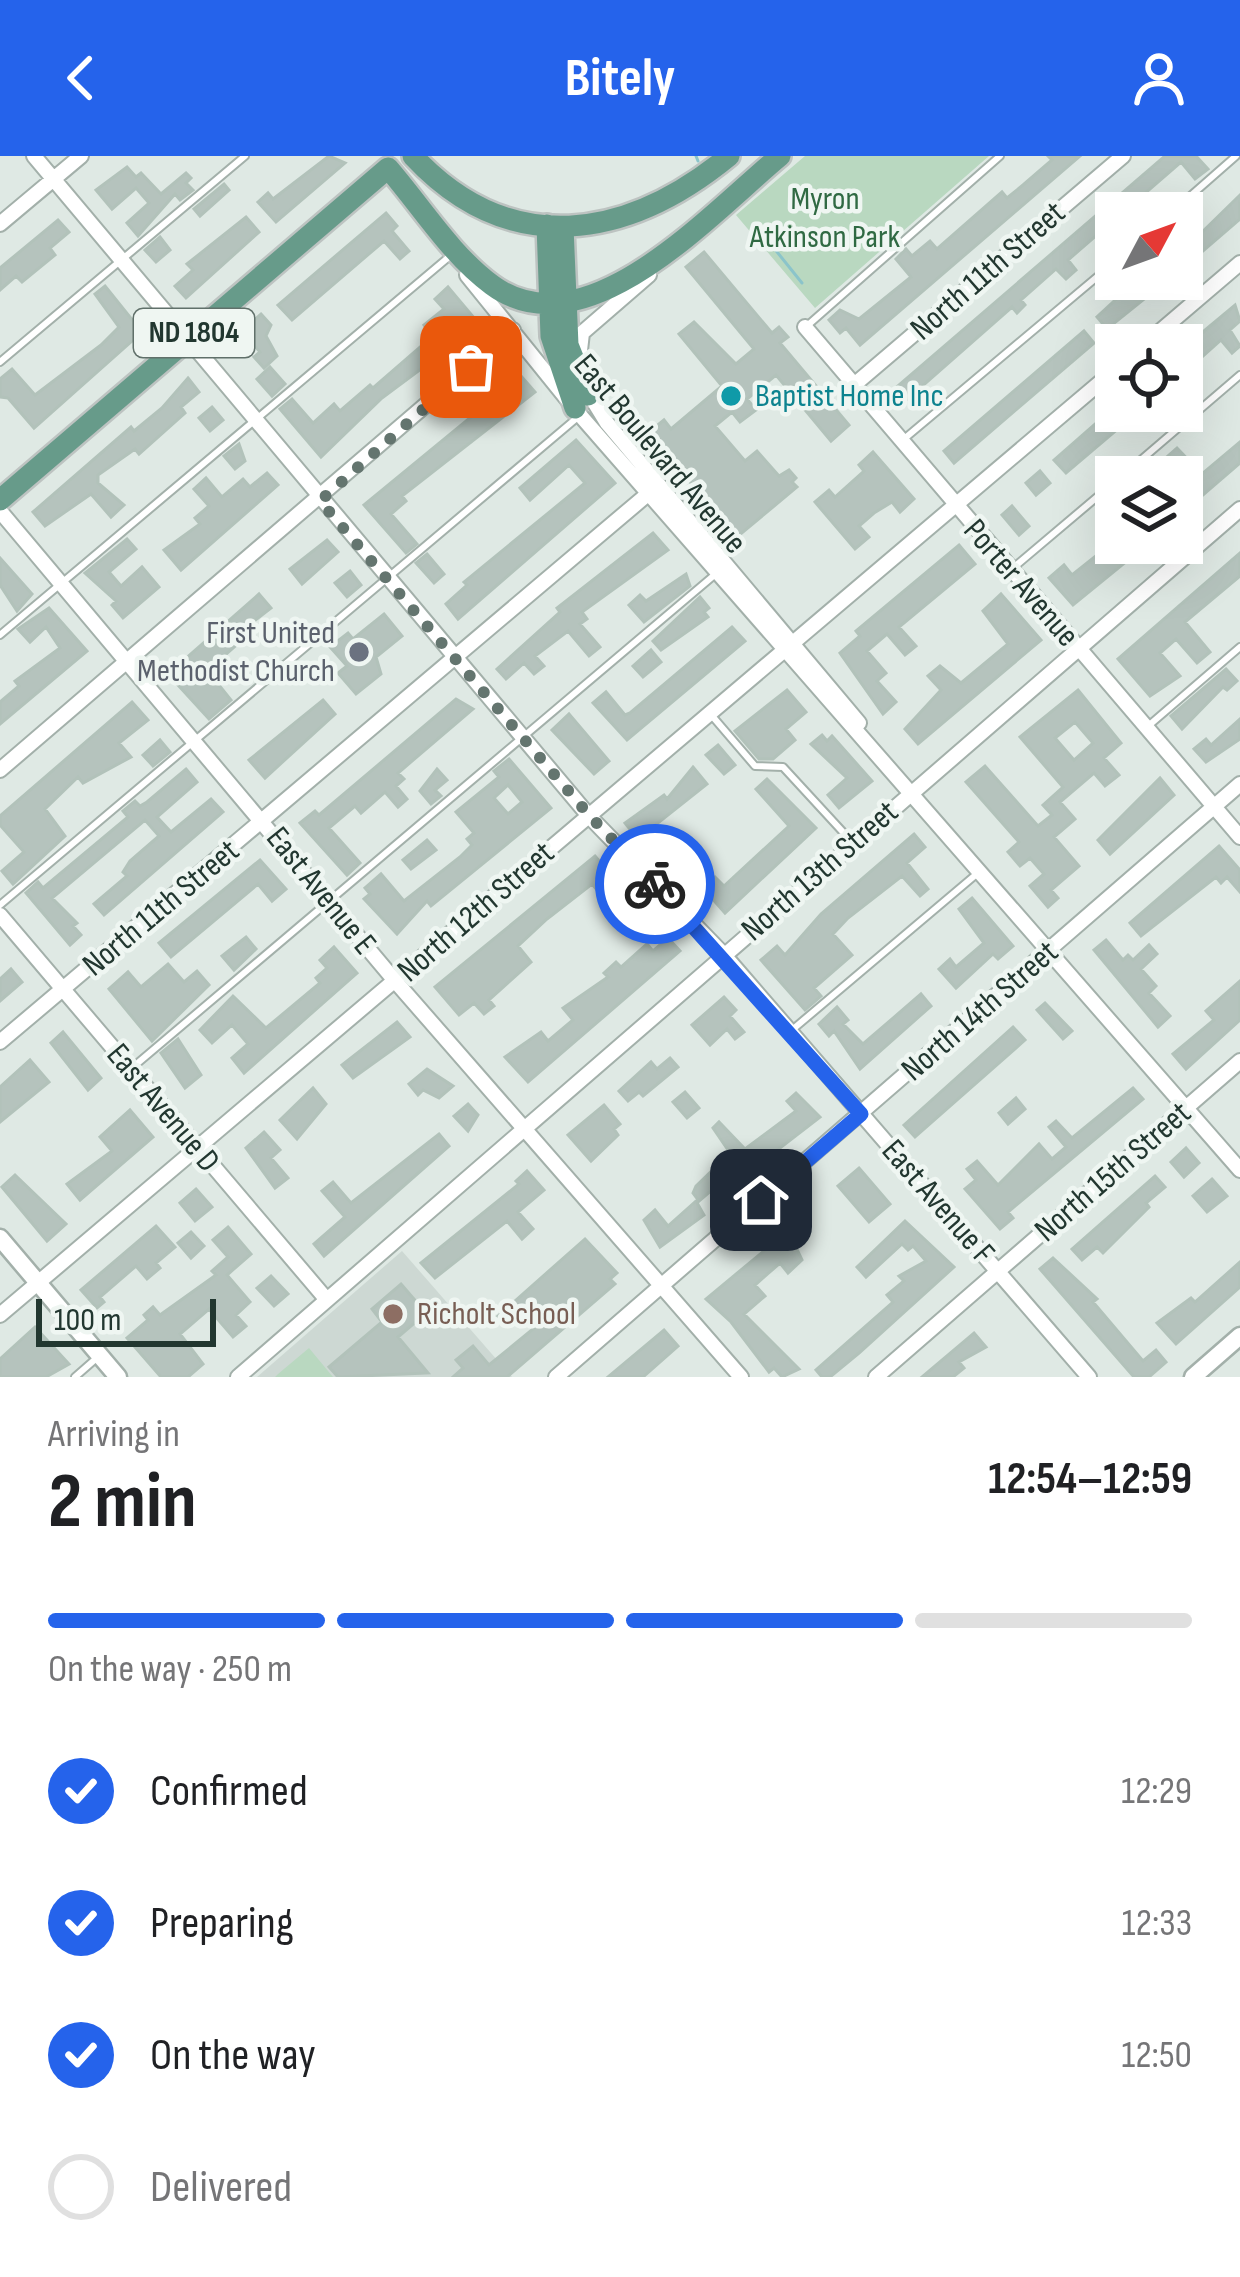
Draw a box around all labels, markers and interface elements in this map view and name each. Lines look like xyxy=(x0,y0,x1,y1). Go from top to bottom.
icon: back xyxy=(48,45,114,111)
icon: person xyxy=(1126,45,1192,111)
text: Bitely xyxy=(565,46,675,111)
park label: Myron Atkinson Park xyxy=(749,179,901,257)
north arrow xyxy=(1095,192,1203,300)
map controls xyxy=(1095,192,1203,564)
street label: North 11th Street xyxy=(903,193,1073,349)
road number: ND 1804 xyxy=(134,309,254,357)
pin xyxy=(420,316,522,418)
button: locate xyxy=(1095,324,1203,432)
icon: bag xyxy=(438,334,504,400)
street label: East Boulevard Avenue xyxy=(565,346,755,562)
place label: Baptist Home Inc xyxy=(755,376,944,416)
marker: Baptist Home Inc xyxy=(718,383,744,409)
button: layers xyxy=(1095,456,1203,564)
street label: Porter Avenue xyxy=(955,511,1087,655)
place label: First United Methodist Church xyxy=(137,613,335,691)
marker: First United Methodist Church xyxy=(346,639,372,665)
street label: North 13th Street xyxy=(734,792,906,950)
street label: East Avenue E xyxy=(257,819,385,963)
courier xyxy=(595,824,715,944)
street label: North 11th Street xyxy=(75,831,247,985)
street label: North 12th Street xyxy=(390,833,562,991)
icon: bike xyxy=(622,851,688,917)
street label: North 14th Street xyxy=(894,932,1066,1090)
street label: East Avenue D xyxy=(98,1036,228,1180)
street label: North 15th Street xyxy=(1027,1093,1199,1251)
street label: East Avenue F xyxy=(873,1132,1003,1272)
pin xyxy=(710,1149,812,1251)
icon: home xyxy=(728,1167,794,1233)
scale bar xyxy=(36,1293,216,1346)
place label: Richolt School xyxy=(417,1294,576,1334)
text: 100 m xyxy=(54,1300,121,1340)
marker: Richolt School xyxy=(380,1301,406,1327)
text: Arriving in xyxy=(48,1411,180,1458)
text: 12:54–12:59 xyxy=(988,1452,1192,1507)
text: 2 min xyxy=(48,1456,197,1549)
text: On the way · 250 m xyxy=(48,1646,292,1693)
icon: check xyxy=(48,1758,114,1824)
text: Confirmed xyxy=(150,1764,308,1819)
text: 12:29 xyxy=(1121,1768,1192,1815)
icon: check xyxy=(48,1890,114,1956)
text: Preparing xyxy=(150,1896,294,1951)
text: 12:33 xyxy=(1122,1900,1192,1947)
icon: check xyxy=(48,2022,114,2088)
text: On the way xyxy=(150,2028,316,2083)
text: 12:50 xyxy=(1121,2032,1192,2079)
text: Delivered xyxy=(150,2160,292,2215)

